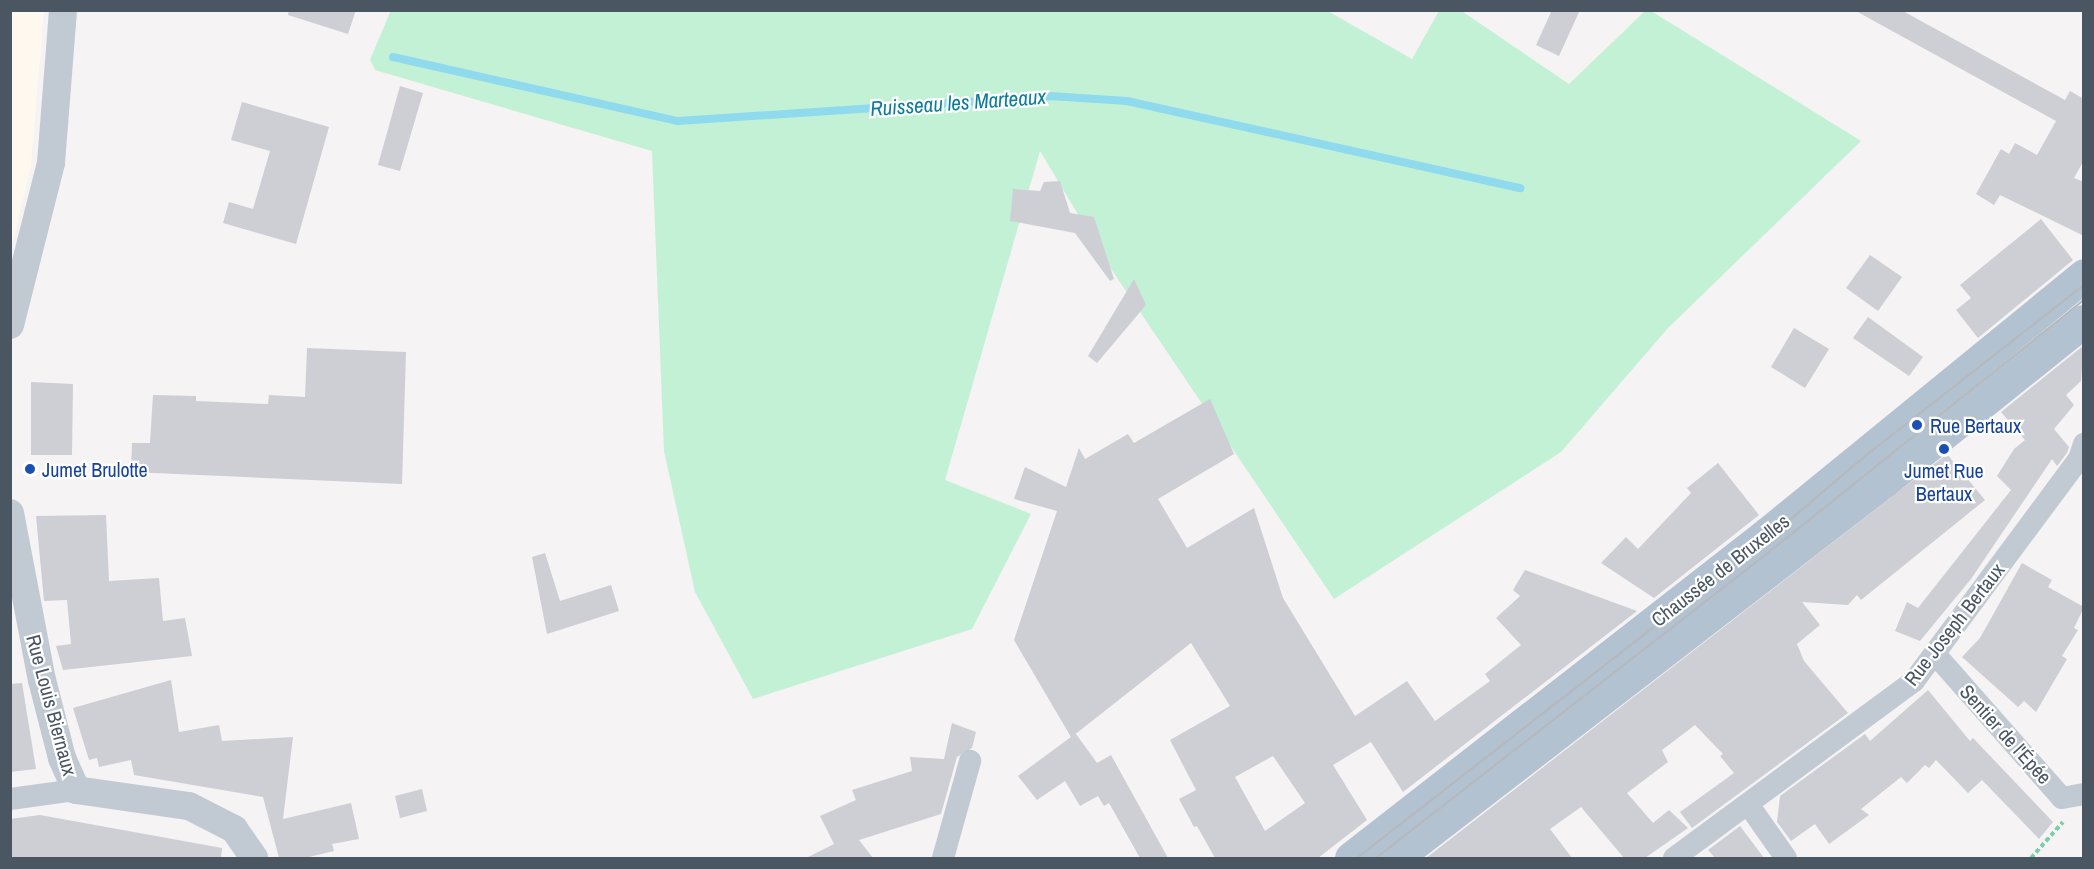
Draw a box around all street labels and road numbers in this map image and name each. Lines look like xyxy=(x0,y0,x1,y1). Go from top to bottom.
street label: Chaussée de Bruxelles xyxy=(1646,509,1794,631)
street label: Rue Joseph Bertaux xyxy=(1899,558,2009,690)
street label: Rue Louis Biernaux xyxy=(22,632,82,778)
street label: Sentier de l'Épée xyxy=(1955,679,2057,789)

